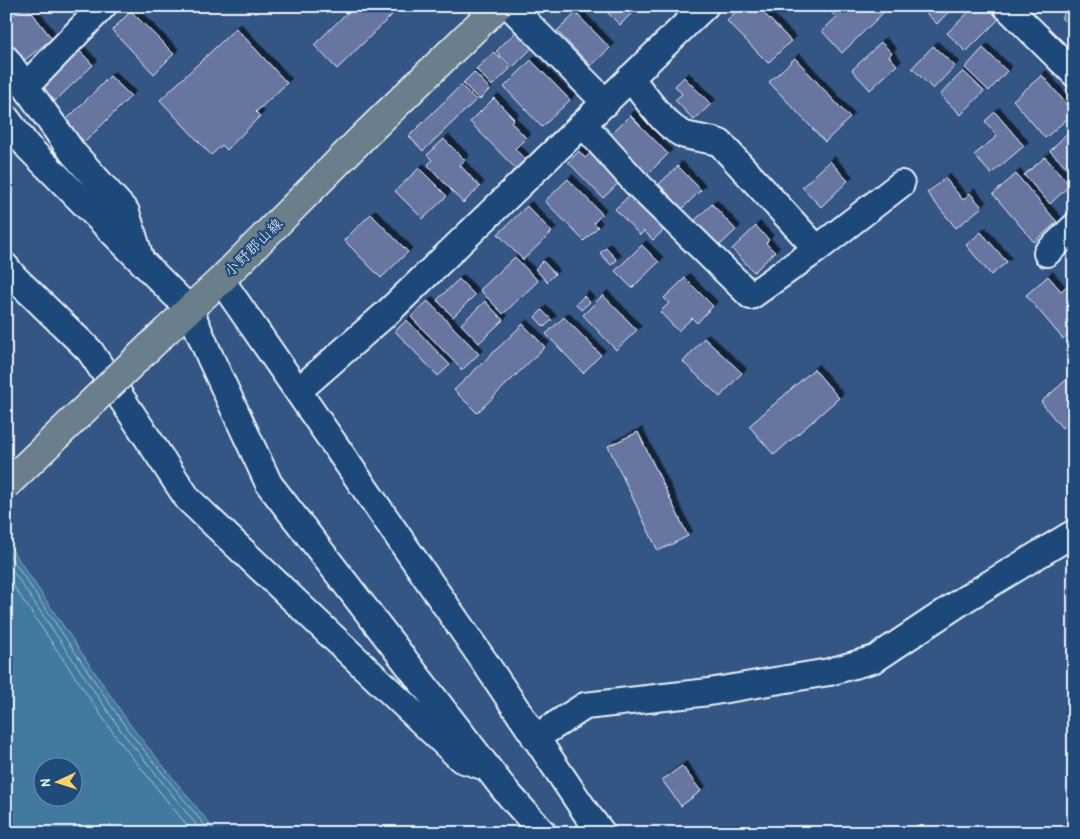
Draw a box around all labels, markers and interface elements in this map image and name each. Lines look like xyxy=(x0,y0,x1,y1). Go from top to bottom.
street label: 小野郡山線 xyxy=(219,213,287,281)
north arrow xyxy=(32,756,82,806)
text: N xyxy=(35,778,54,787)

